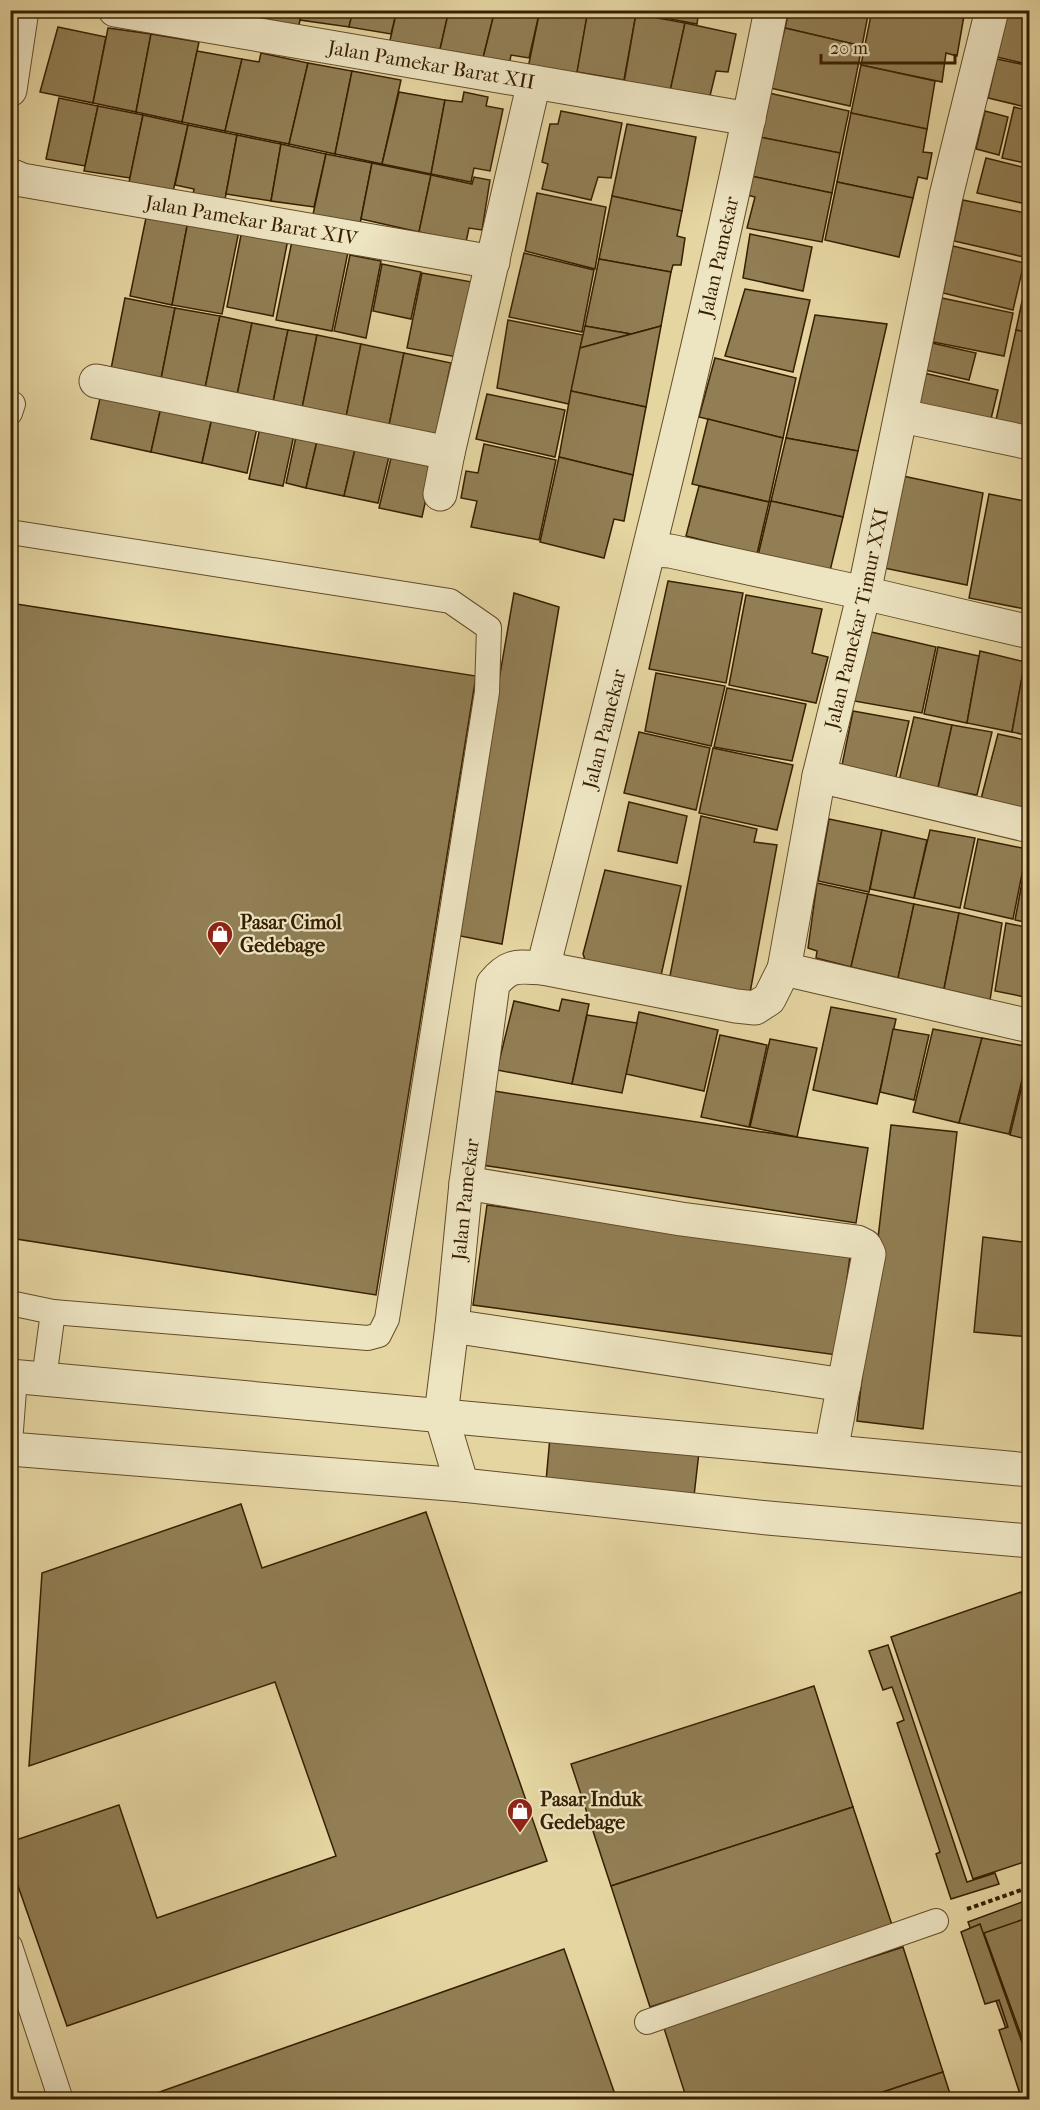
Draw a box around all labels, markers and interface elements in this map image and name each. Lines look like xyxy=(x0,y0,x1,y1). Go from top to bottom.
scale bar xyxy=(821,27,954,65)
street label: Jalan Pamekar Barat XII xyxy=(324,35,537,94)
text: 20 m xyxy=(830,38,868,59)
street label: Jalan Pamekar Barat XIV xyxy=(142,190,360,250)
street label: Jalan Pamekar xyxy=(694,194,744,321)
street label: Jalan Pamekar Timur XXI xyxy=(820,506,893,733)
street label: Jalan Pamekar xyxy=(578,666,631,793)
place label: Pasar Cimol Gedebage xyxy=(240,911,342,957)
shop icon: Pasar Cimol Gedebage xyxy=(205,919,235,957)
street label: Jalan Pamekar xyxy=(447,1137,484,1264)
place label: Pasar Induk Gedebage xyxy=(540,1788,643,1834)
shop icon: Pasar Induk Gedebage xyxy=(505,1796,535,1834)

